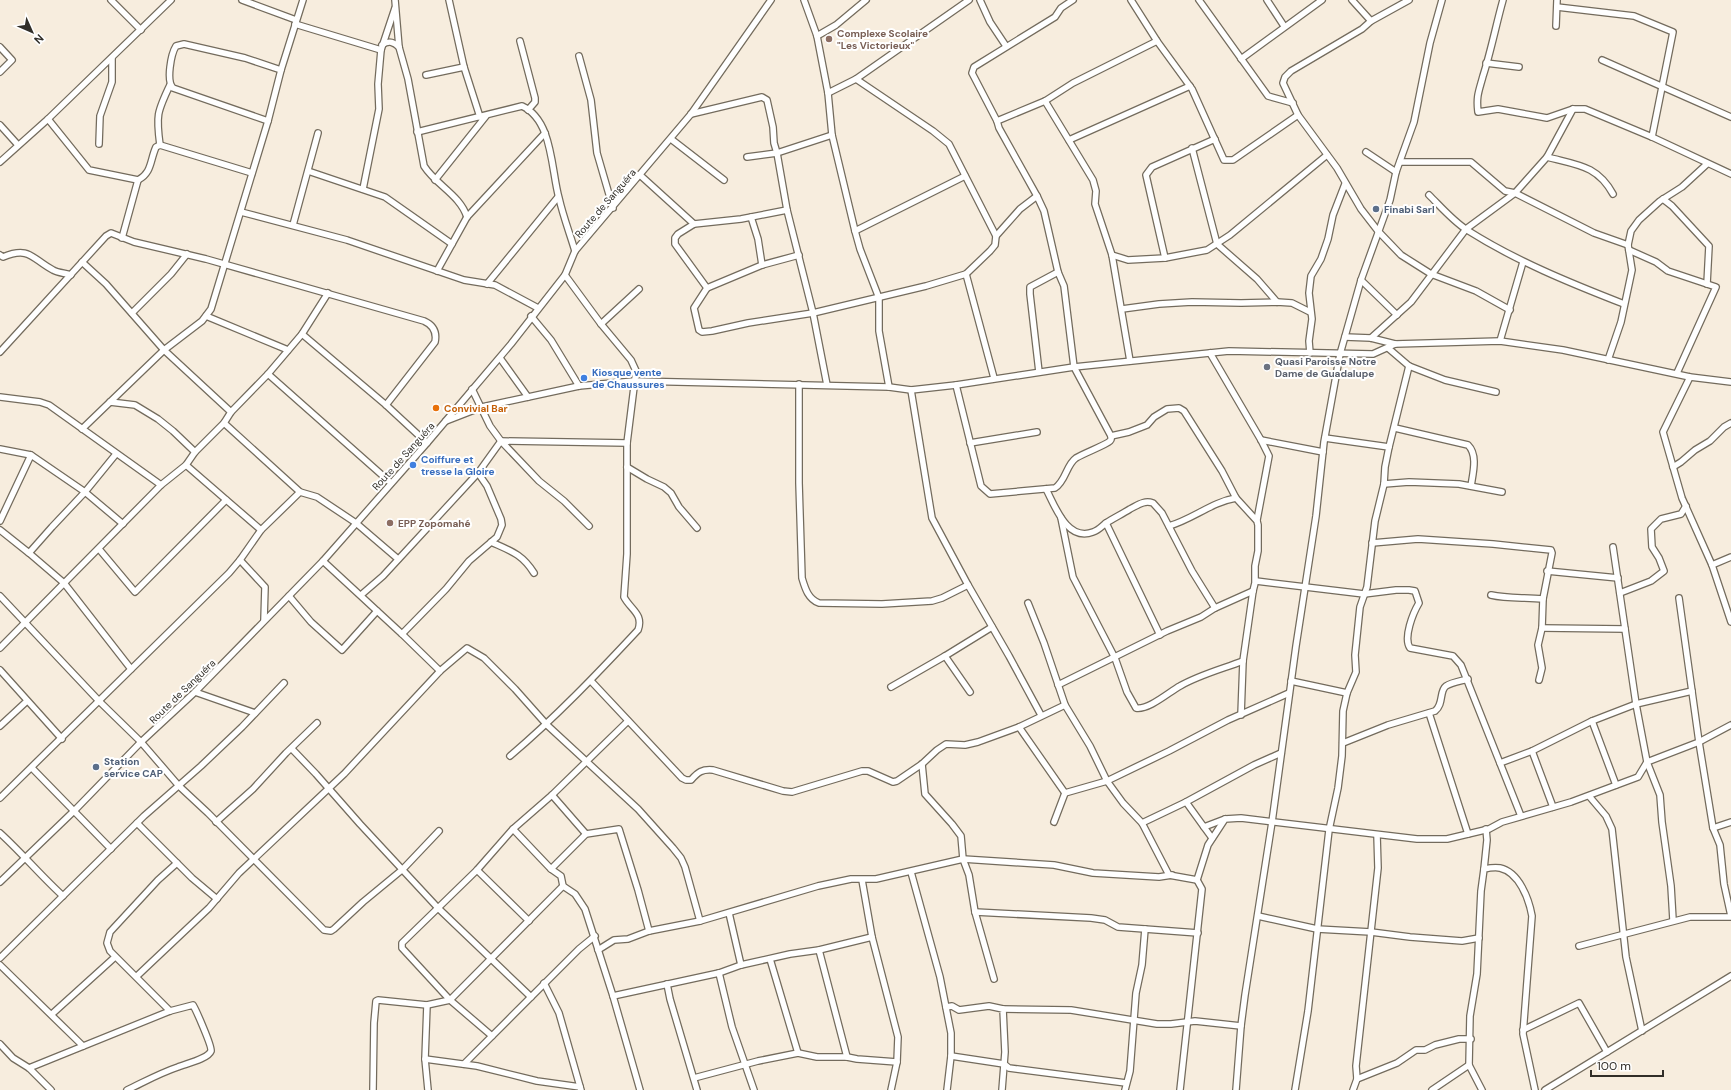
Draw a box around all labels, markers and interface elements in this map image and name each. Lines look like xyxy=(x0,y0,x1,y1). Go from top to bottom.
north arrow xyxy=(12,12,52,52)
place label: Complexe Scolaire "Les Victorieux" xyxy=(837,27,928,52)
text: N xyxy=(31,31,47,47)
marker: Complexe Scolaire "Les Victorieux" xyxy=(824,34,834,44)
street label: Route de Sanguéra xyxy=(572,166,639,240)
place label: Finabi Sarl xyxy=(1384,203,1435,216)
marker: Finabi Sarl xyxy=(1371,204,1381,214)
place label: Quasi Paroisse Notre Dame de Guadalupe xyxy=(1275,355,1376,380)
marker: Quasi Paroisse Notre Dame de Guadalupe xyxy=(1262,362,1272,372)
place label: Kiosque vente de Chaussures xyxy=(592,366,665,391)
marker: Kiosque vente de Chaussures xyxy=(579,373,589,383)
place label: Convivial Bar xyxy=(444,402,508,415)
marker: Convivial Bar xyxy=(431,403,441,413)
street label: Route de Sanguéra xyxy=(369,420,437,493)
place label: Coiffure et tresse la Gloire xyxy=(421,453,495,478)
marker: Coiffure et tresse la Gloire xyxy=(408,460,418,470)
place label: EPP Zopomahé xyxy=(398,517,470,530)
marker: EPP Zopomahé xyxy=(385,518,395,528)
street label: Route de Sanguéra xyxy=(146,656,218,726)
place label: Station service CAP xyxy=(104,755,163,780)
marker: Station service CAP xyxy=(91,762,101,772)
scale bar xyxy=(1591,1052,1663,1078)
text: 100 m xyxy=(1597,1058,1631,1074)

